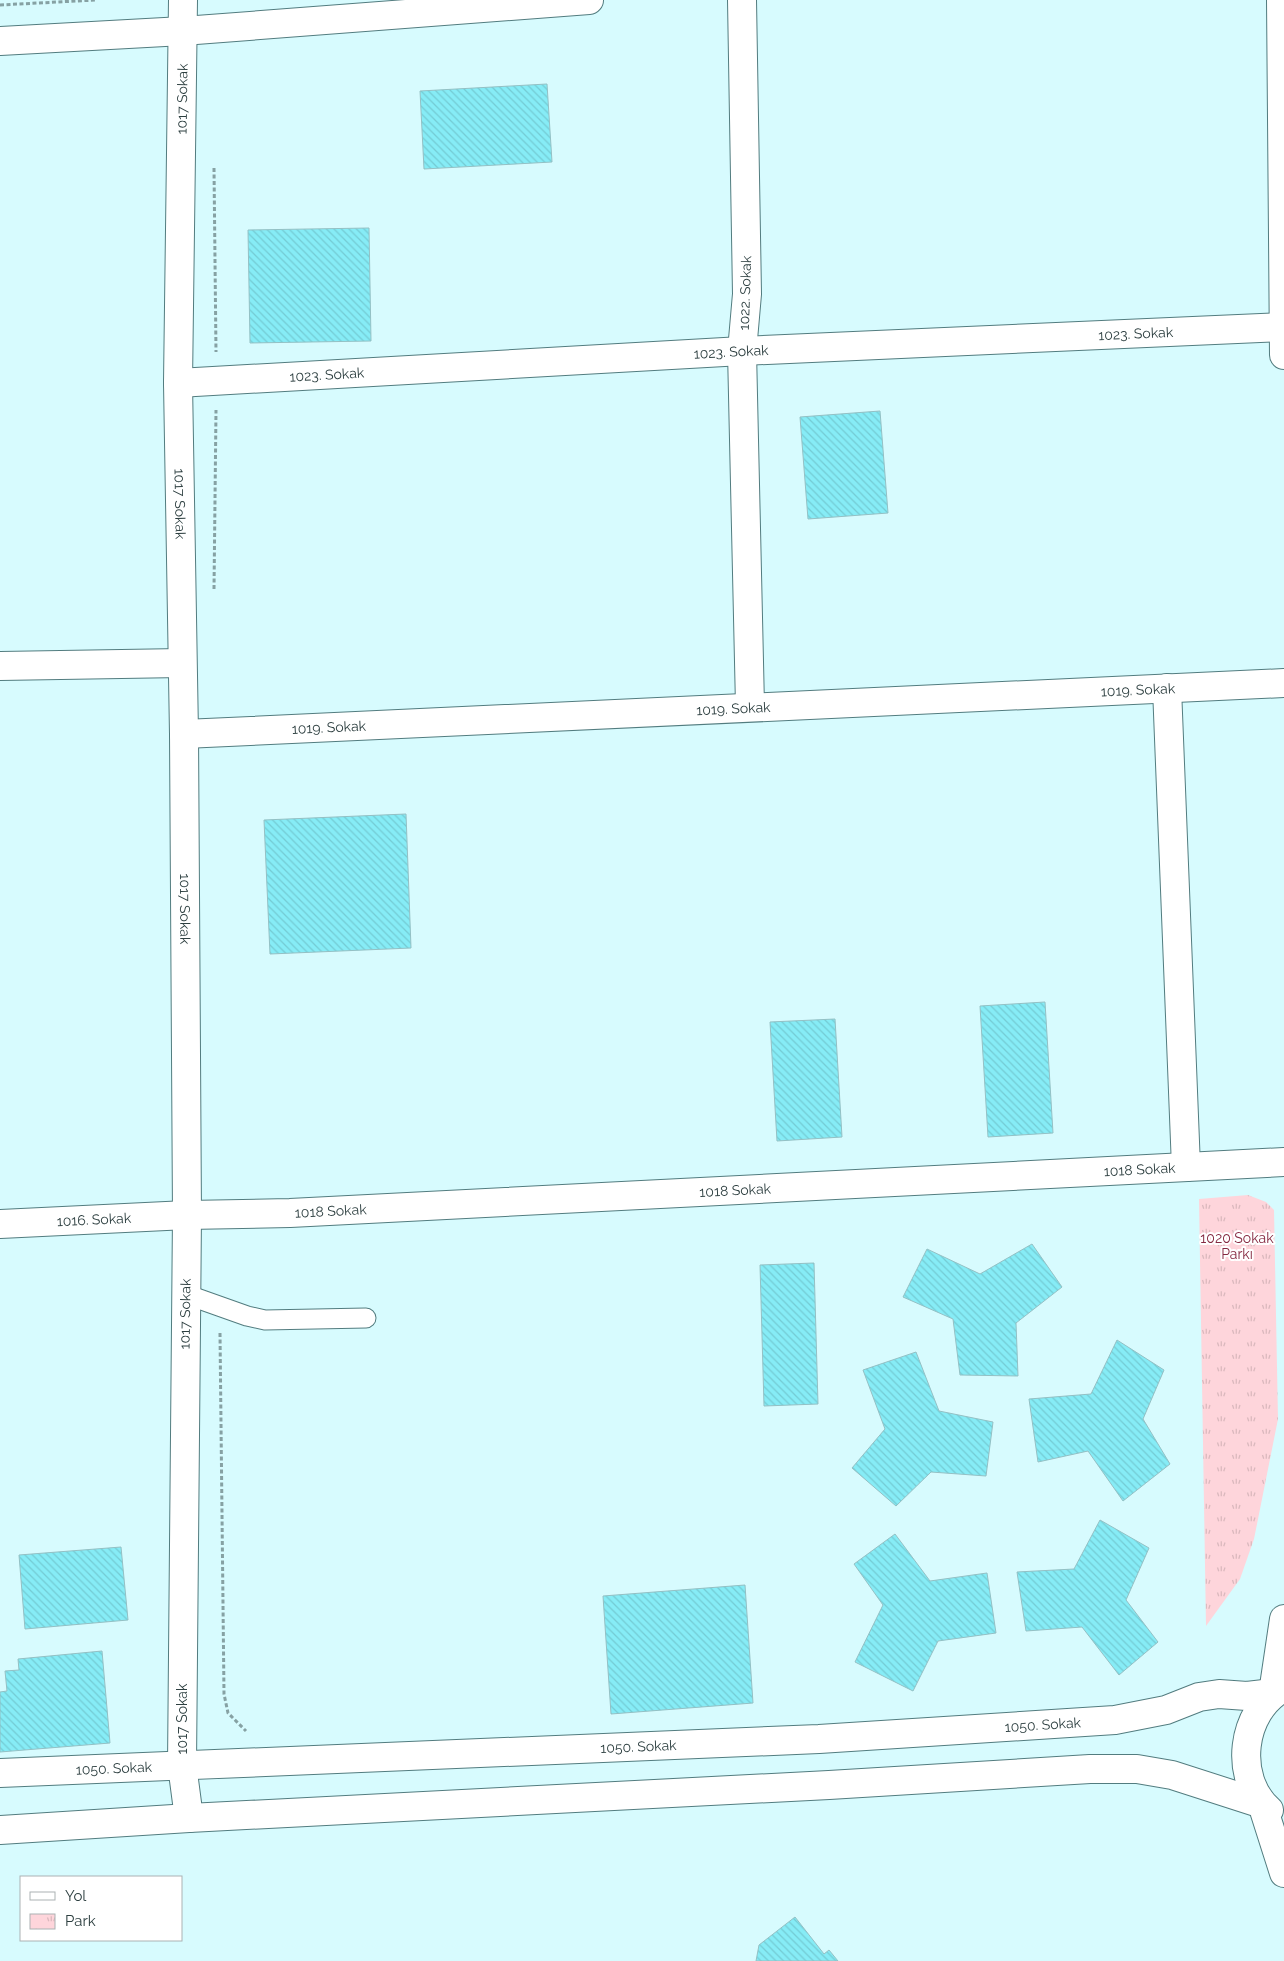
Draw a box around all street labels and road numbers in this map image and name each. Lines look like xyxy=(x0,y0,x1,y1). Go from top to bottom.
street label: 1017 Sokak xyxy=(173,63,191,135)
street label: 1022. Sokak xyxy=(736,255,754,331)
street label: 1023. Sokak xyxy=(1098,324,1174,343)
street label: 1023. Sokak xyxy=(693,342,769,362)
street label: 1023. Sokak xyxy=(289,364,365,385)
street label: 1017 Sokak xyxy=(171,468,189,540)
street label: 1019. Sokak xyxy=(1100,680,1176,699)
street label: 1019. Sokak xyxy=(696,699,771,718)
street label: 1019. Sokak xyxy=(291,718,367,737)
street label: 1017 Sokak xyxy=(177,873,193,945)
street label: 1018 Sokak xyxy=(1103,1160,1176,1179)
street label: 1018 Sokak xyxy=(699,1180,772,1200)
street label: 1018 Sokak xyxy=(294,1201,368,1221)
street label: 1016. Sokak xyxy=(56,1210,132,1229)
street label: 1017 Sokak xyxy=(176,1278,194,1350)
street label: 1017 Sokak xyxy=(174,1683,190,1754)
street label: 1050. Sokak xyxy=(1004,1714,1082,1735)
street label: 1050. Sokak xyxy=(600,1737,677,1756)
street label: 1050. Sokak xyxy=(75,1759,153,1778)

